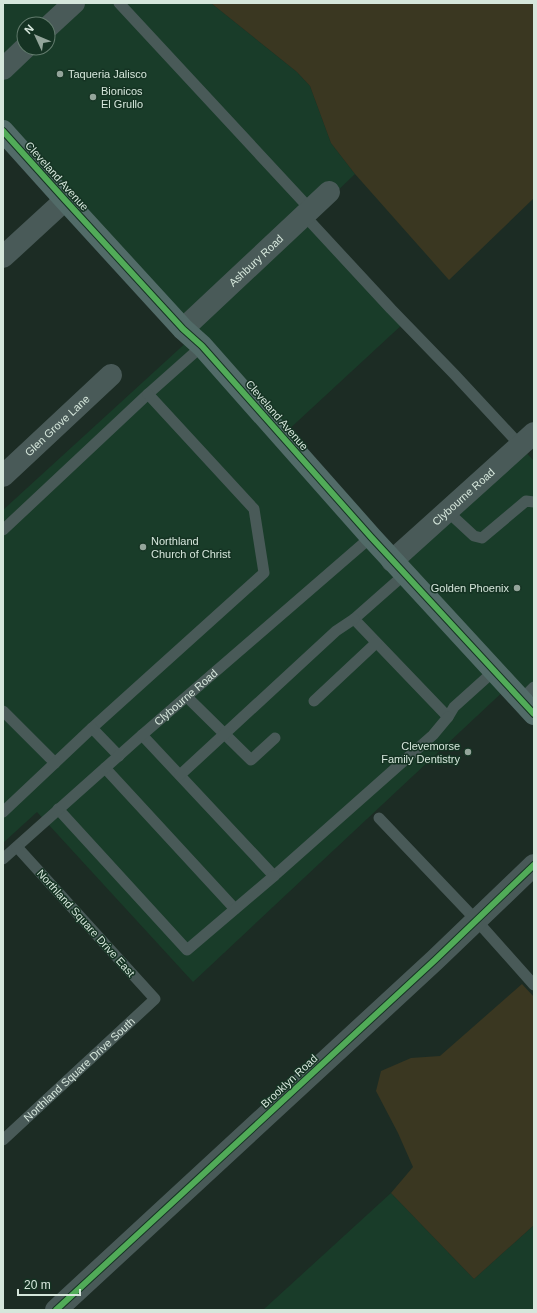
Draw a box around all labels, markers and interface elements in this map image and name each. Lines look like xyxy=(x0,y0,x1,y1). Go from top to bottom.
north arrow xyxy=(16,16,56,56)
text: N xyxy=(22,22,36,36)
place label: Taqueria Jalisco xyxy=(68,68,147,80)
marker: Taqueria Jalisco xyxy=(55,69,65,79)
place label: Bionicos El Grullo xyxy=(101,85,143,110)
marker: Bionicos El Grullo xyxy=(88,92,98,102)
street label: Cleveland Avenue xyxy=(23,139,91,213)
street label: Ashbury Road xyxy=(226,232,285,289)
street label: Cleveland Avenue xyxy=(243,378,311,452)
street label: Glen Grove Lane xyxy=(22,392,92,458)
street label: Clybourne Road xyxy=(430,466,497,528)
place label: Northland Church of Christ xyxy=(151,535,230,560)
marker: Northland Church of Christ xyxy=(138,542,148,552)
place label: Golden Phoenix xyxy=(431,582,509,594)
marker: Golden Phoenix xyxy=(512,583,522,593)
street label: Clybourne Road xyxy=(152,667,220,728)
place label: Clevemorse Family Dentistry xyxy=(381,740,460,765)
marker: Clevemorse Family Dentistry xyxy=(463,747,473,757)
street label: Northland Square Drive East xyxy=(35,867,137,979)
street label: Northland Square Drive South xyxy=(21,1015,137,1124)
street label: Brooklyn Road xyxy=(259,1052,319,1110)
scale bar xyxy=(18,1271,80,1297)
text: 20 m xyxy=(24,1278,51,1292)

